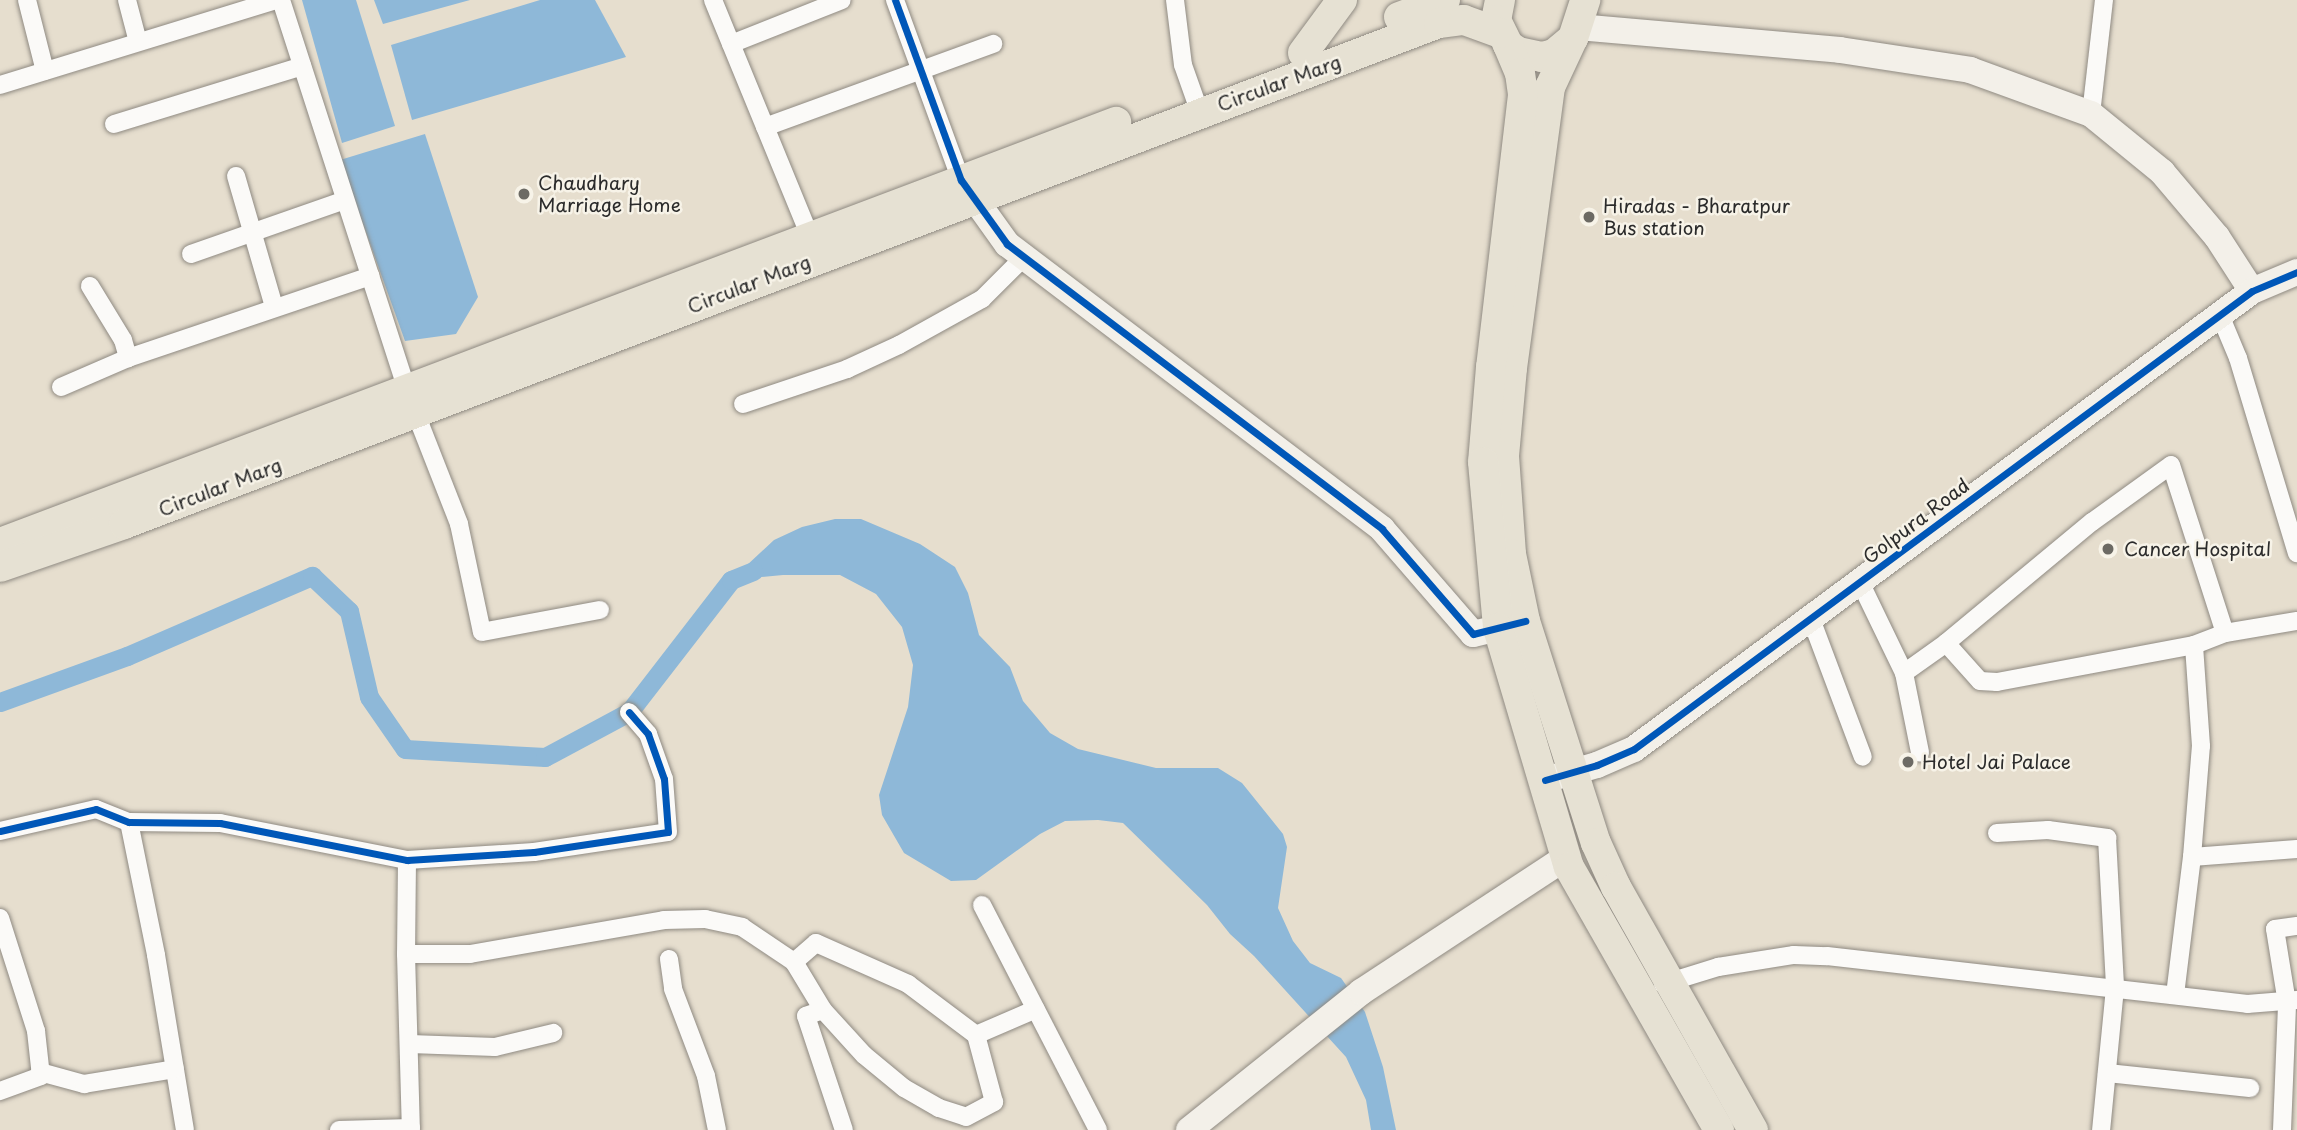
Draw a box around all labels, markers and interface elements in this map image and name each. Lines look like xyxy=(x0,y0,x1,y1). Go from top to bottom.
street label: Circular Marg xyxy=(1214,50,1344,116)
place label: Chaudhary Marriage Home xyxy=(538,172,680,216)
marker: Chaudhary Marriage Home xyxy=(516,186,532,202)
place label: Hiradas - Bharatpur Bus station xyxy=(1603,195,1791,239)
marker: Hiradas - Bharatpur Bus station xyxy=(1581,209,1597,225)
street label: Circular Marg xyxy=(684,250,814,318)
street label: Circular Marg xyxy=(155,453,285,521)
street label: Golpura Road xyxy=(1859,474,1973,568)
place label: Cancer Hospital xyxy=(2124,538,2272,560)
marker: Cancer Hospital xyxy=(2098,539,2118,559)
place label: Hotel Jai Palace xyxy=(1922,751,2071,773)
marker: Hotel Jai Palace xyxy=(1900,754,1916,770)

